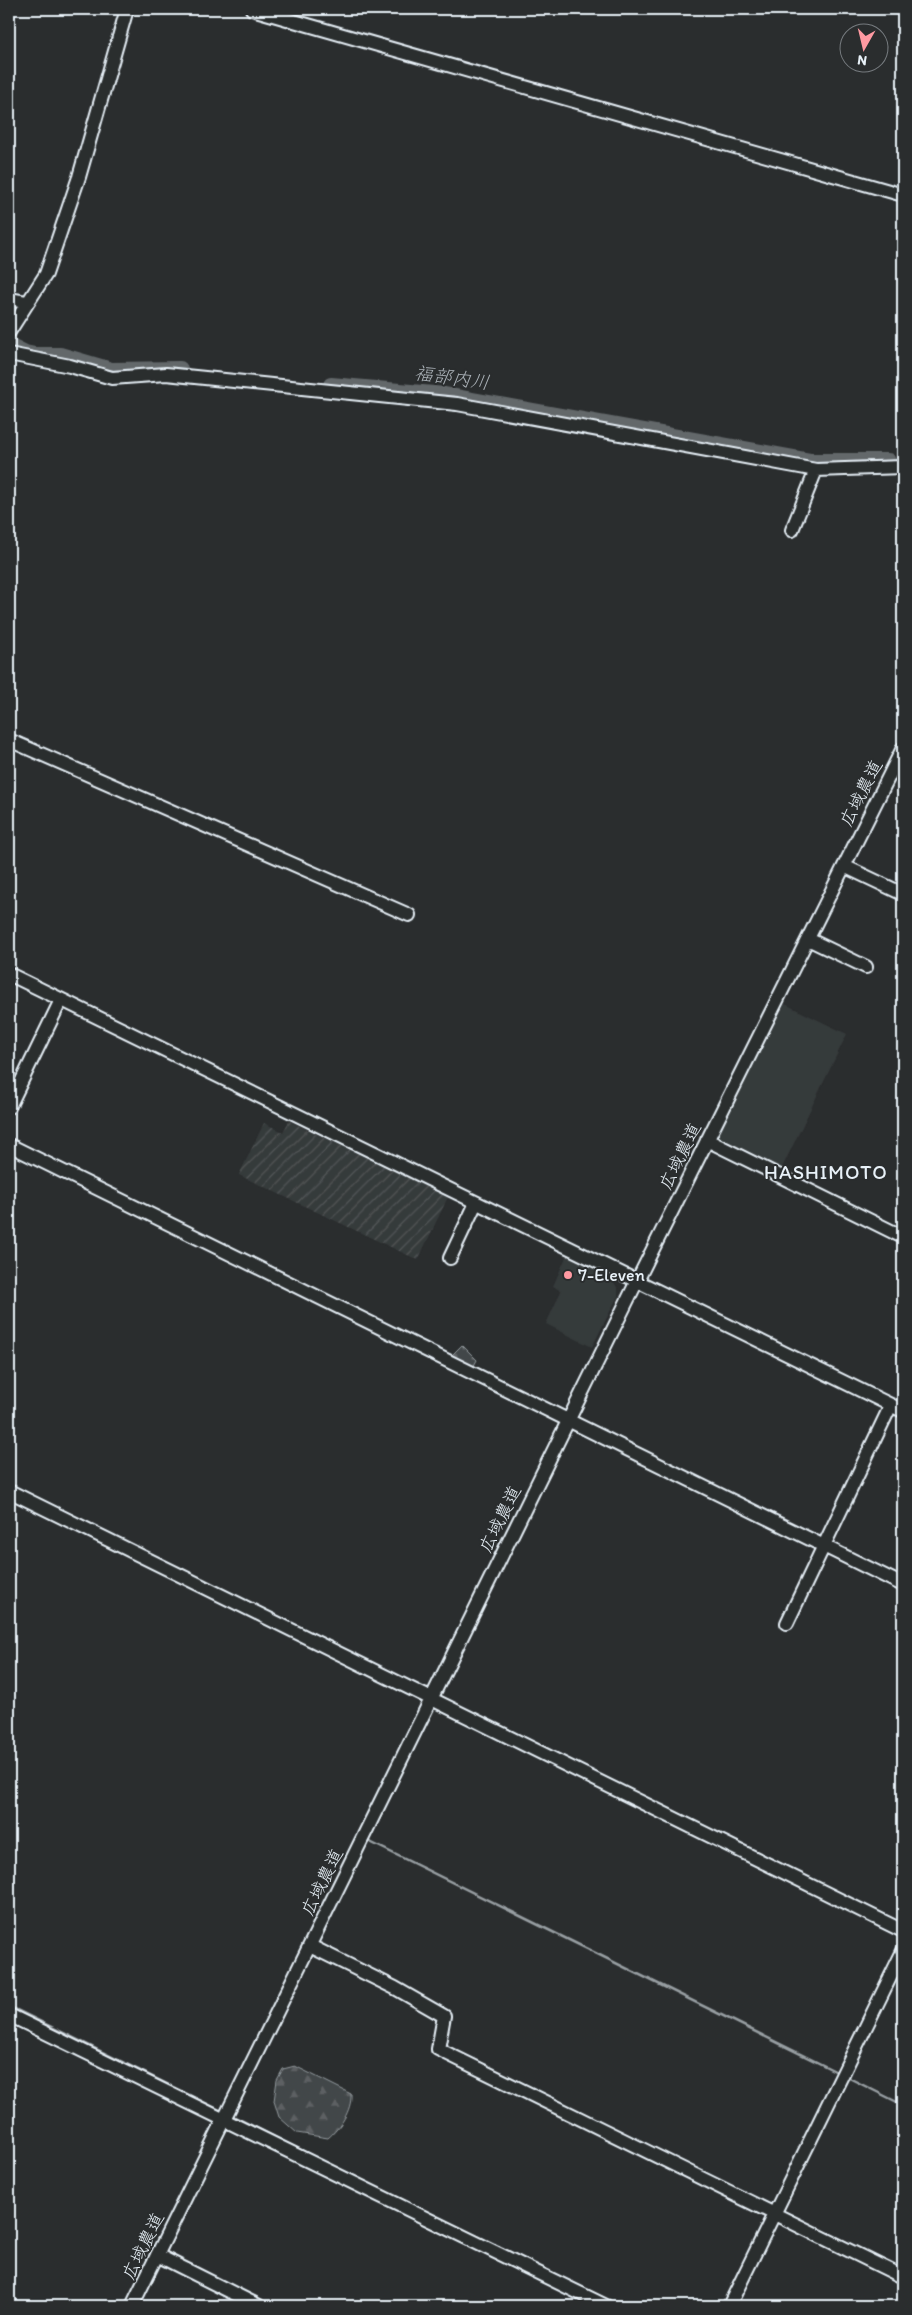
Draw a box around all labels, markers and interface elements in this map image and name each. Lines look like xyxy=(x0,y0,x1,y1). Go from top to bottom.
north arrow xyxy=(840,22,890,72)
text: N xyxy=(856,51,868,69)
water label: 福部内川 xyxy=(413,361,491,394)
street label: 広域農道 xyxy=(835,756,887,830)
street label: 広域農道 xyxy=(654,1119,706,1193)
district label: HASHIMOTO xyxy=(764,1160,888,1184)
place label: 7-Eleven xyxy=(578,1264,645,1286)
marker: 7-Eleven xyxy=(562,1269,574,1281)
street label: 広域農道 xyxy=(474,1482,526,1556)
street label: 広域農道 xyxy=(296,1845,348,1919)
street label: 広域農道 xyxy=(117,2209,169,2283)

